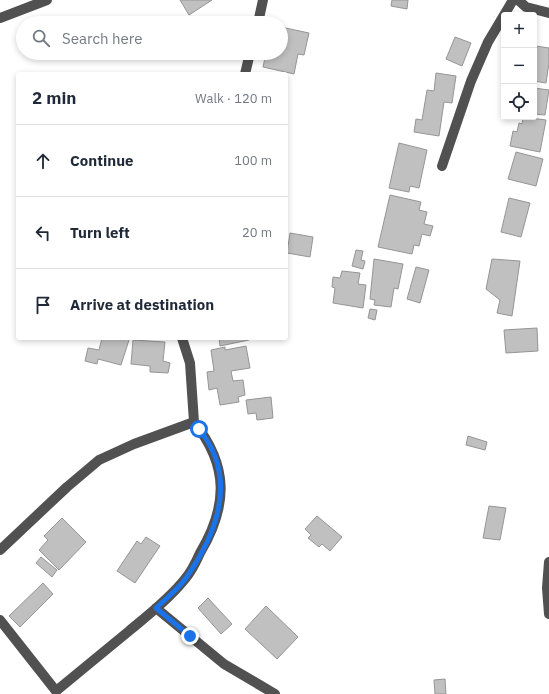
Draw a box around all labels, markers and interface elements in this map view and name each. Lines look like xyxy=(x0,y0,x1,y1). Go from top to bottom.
map controls xyxy=(501,12,537,120)
button: + xyxy=(501,12,537,48)
search box xyxy=(16,16,288,60)
icon: search xyxy=(30,27,52,49)
text: Search here xyxy=(62,29,142,48)
button: − xyxy=(501,48,537,84)
button: locate xyxy=(501,84,537,120)
text: 2 min xyxy=(32,87,76,109)
text: Walk · 120 m xyxy=(195,90,272,107)
icon: ahead xyxy=(32,150,54,172)
text: Continue xyxy=(70,151,134,170)
text: 100 m xyxy=(234,152,272,169)
icon: left xyxy=(32,222,54,244)
text: Turn left xyxy=(70,223,130,242)
text: 20 m xyxy=(242,224,272,241)
icon: arrive xyxy=(32,294,54,316)
text: Arrive at destination xyxy=(70,295,214,314)
route start xyxy=(190,420,208,438)
route end xyxy=(181,627,199,645)

